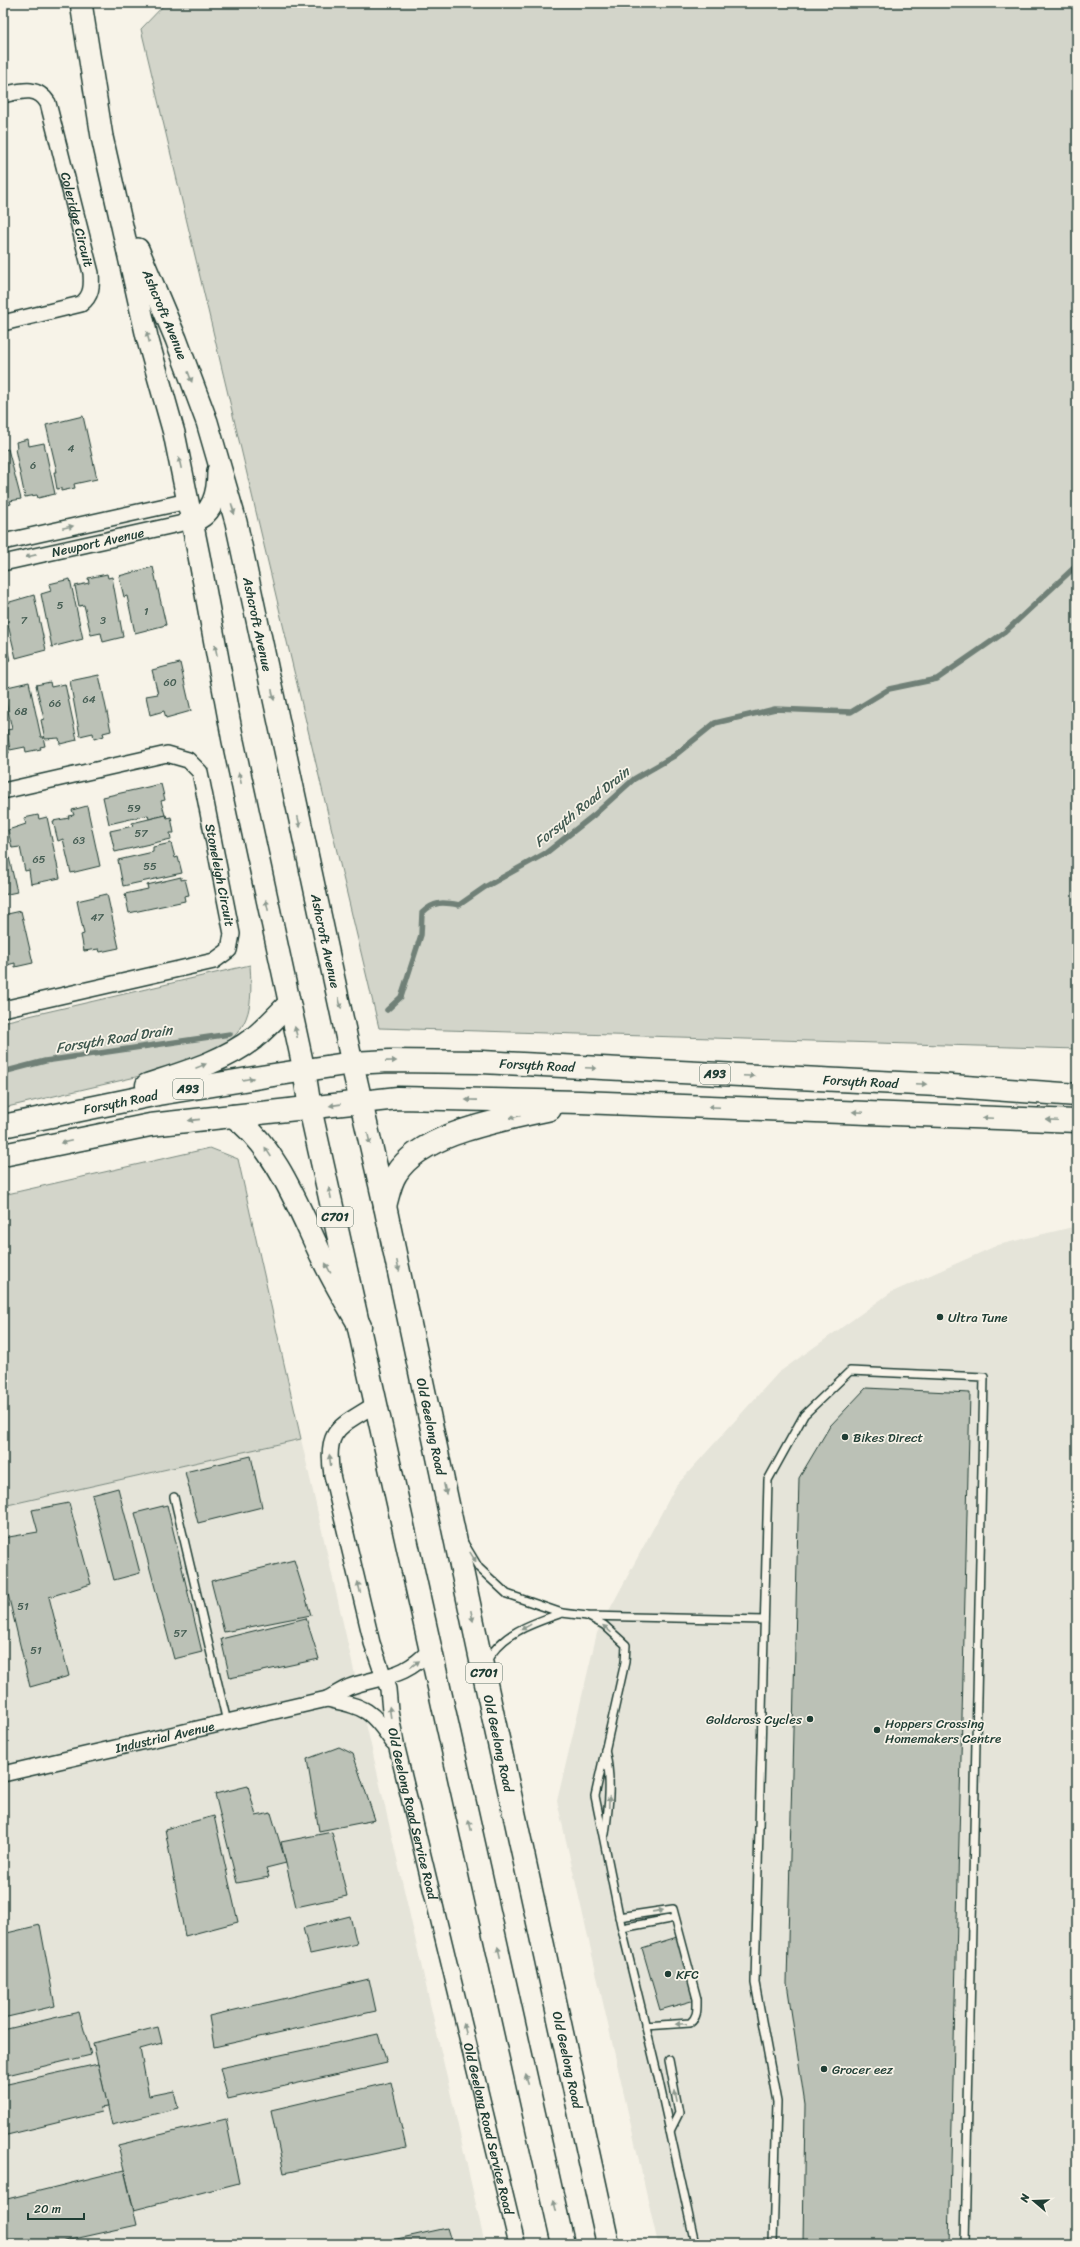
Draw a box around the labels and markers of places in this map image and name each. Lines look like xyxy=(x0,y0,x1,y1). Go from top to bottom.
place label: Ultra Tune xyxy=(948,1306,1008,1329)
marker: Ultra Tune xyxy=(935,1312,945,1322)
place label: Bikes Direct xyxy=(853,1426,924,1449)
marker: Bikes Direct xyxy=(840,1432,850,1442)
place label: Goldcross Cycles xyxy=(706,1708,803,1731)
place label: Hoppers Crossing Homemakers Centre xyxy=(885,1712,1001,1750)
marker: Goldcross Cycles xyxy=(805,1714,815,1724)
marker: Hoppers Crossing Homemakers Centre xyxy=(872,1725,882,1735)
place label: KFC xyxy=(676,1963,699,1986)
marker: KFC xyxy=(663,1969,673,1979)
place label: Grocer eez xyxy=(832,2058,894,2081)
marker: Grocer eez xyxy=(819,2064,829,2074)

